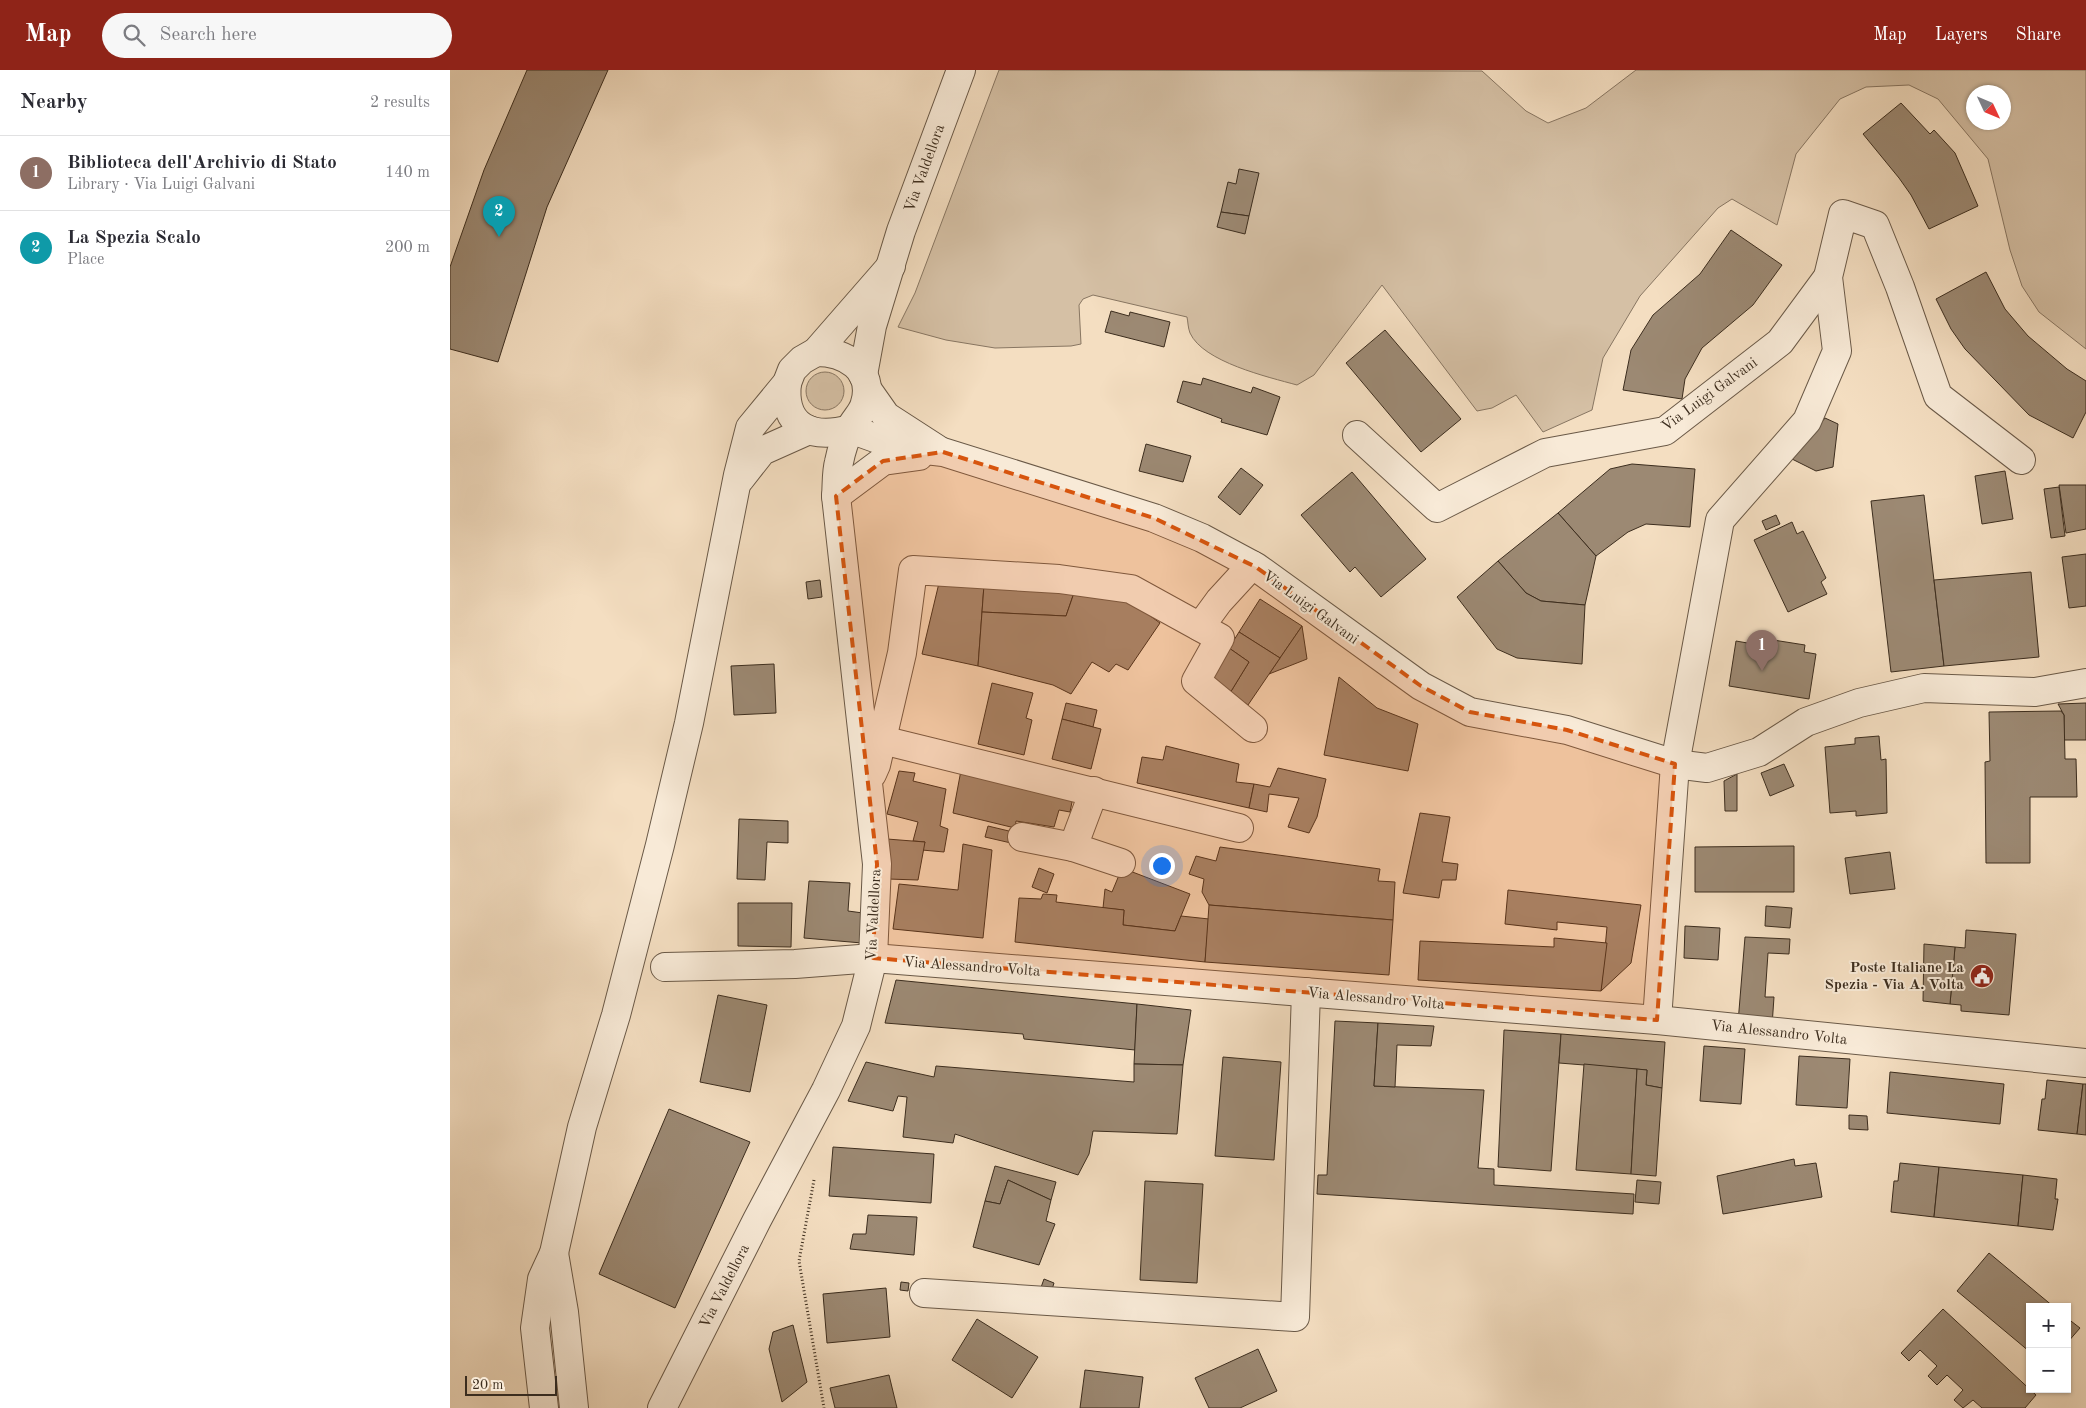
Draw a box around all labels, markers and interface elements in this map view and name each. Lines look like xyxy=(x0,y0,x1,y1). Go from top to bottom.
search box xyxy=(102,13,452,58)
icon: search xyxy=(120,21,148,49)
text: Map xyxy=(25,23,72,47)
text: Search here xyxy=(160,26,257,45)
text: Map xyxy=(1873,26,1907,44)
text: Layers xyxy=(1935,26,1987,44)
text: Share xyxy=(2015,26,2061,44)
north arrow xyxy=(1966,85,2011,130)
text: Nearby xyxy=(20,92,88,113)
text: 2 results xyxy=(370,95,430,111)
street label: Via Valdellora xyxy=(903,122,948,214)
text: Biblioteca dell'Archivio di Stato xyxy=(67,154,337,173)
text: 1 xyxy=(31,165,41,181)
text: 140 m xyxy=(385,165,430,181)
text: Library · Via Luigi Galvani xyxy=(67,177,255,193)
pin: 2 xyxy=(483,196,515,237)
text: La Spezia Scalo xyxy=(67,229,201,248)
text: 2 xyxy=(31,240,41,256)
text: 200 m xyxy=(385,240,430,256)
text: Place xyxy=(67,252,104,268)
street label: Via Luigi Galvani xyxy=(1659,356,1761,435)
street label: Via Luigi Galvani xyxy=(1259,569,1361,648)
pin: 1 xyxy=(1746,630,1778,671)
your location xyxy=(1149,853,1175,879)
street label: Via Valdellora xyxy=(865,868,884,962)
street label: Via Alessandro Volta xyxy=(903,955,1042,980)
place label: Poste Italiane La Spezia - Via A. Volta xyxy=(1825,961,1964,993)
public building icon: Poste Italiane La Spezia - Via A. Volta xyxy=(1969,963,1995,989)
street label: Via Alessandro Volta xyxy=(1307,986,1446,1013)
street label: Via Alessandro Volta xyxy=(1710,1019,1849,1048)
street label: Via Valdellora xyxy=(698,1242,753,1331)
map controls xyxy=(2026,1303,2071,1393)
button: + xyxy=(2026,1303,2071,1348)
button: − xyxy=(2026,1348,2071,1393)
scale bar xyxy=(465,1373,558,1396)
text: 20 m xyxy=(472,1378,503,1392)

